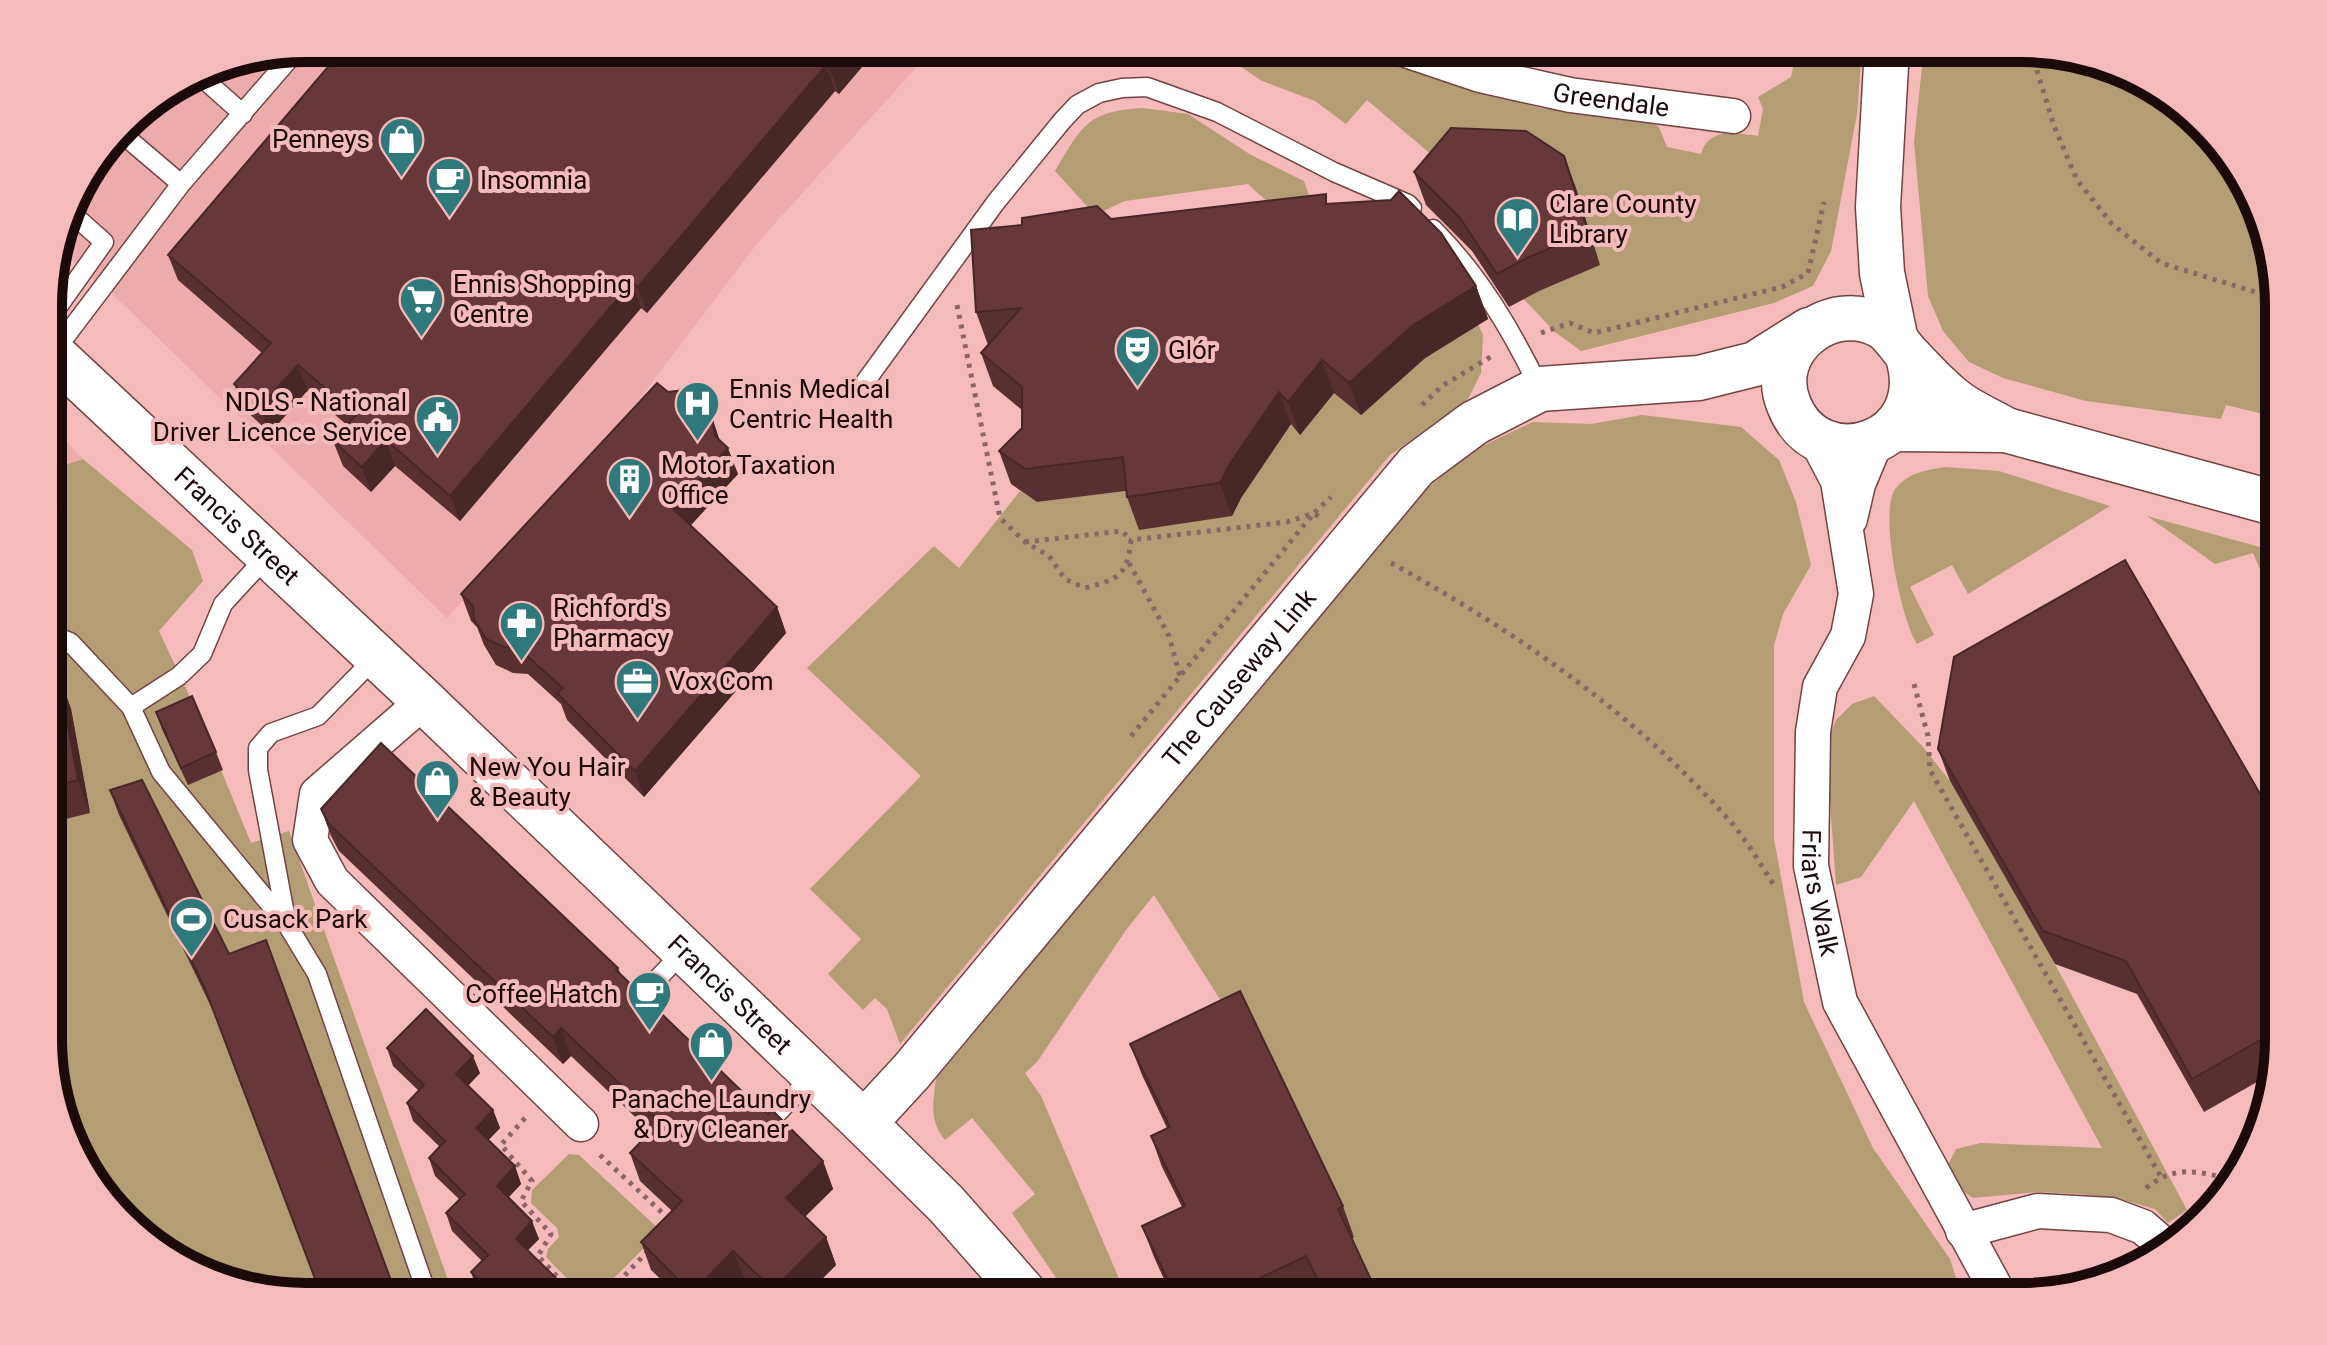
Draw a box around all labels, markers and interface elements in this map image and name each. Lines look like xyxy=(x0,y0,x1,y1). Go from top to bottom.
street label: Greendale xyxy=(1550,77,1671,123)
shop icon: Penneys xyxy=(377,115,425,178)
place label: Penneys xyxy=(272,124,370,154)
cafe icon: Insomnia xyxy=(425,156,473,219)
place label: Insomnia xyxy=(480,165,587,195)
place label: Clare County Library xyxy=(1549,189,1696,249)
library icon: Clare County Library xyxy=(1494,195,1542,258)
place label: Ennis Shopping Centre xyxy=(453,269,632,329)
supermarket icon: Ennis Shopping Centre xyxy=(398,275,446,338)
theatre icon: Glór xyxy=(1113,326,1161,389)
place label: Glór xyxy=(1168,335,1216,365)
place label: Ennis Medical Centric Health xyxy=(729,374,893,434)
hospital icon: Ennis Medical Centric Health xyxy=(674,380,722,443)
place label: NDLS - National Driver Licence Service xyxy=(153,387,407,447)
public building icon: NDLS - National Driver Licence Service xyxy=(414,393,462,456)
place label: Motor Taxation Office xyxy=(661,450,836,510)
building icon: Motor Taxation Office xyxy=(606,456,654,519)
street label: Francis Street xyxy=(169,461,305,591)
street label: The Causeway Link xyxy=(1156,582,1323,773)
place label: Richford's Pharmacy xyxy=(553,593,670,653)
pharmacy icon: Richford's Pharmacy xyxy=(498,599,546,662)
office icon: Vox Com xyxy=(614,657,662,720)
place label: Vox Com xyxy=(669,666,773,696)
place label: New You Hair & Beauty xyxy=(469,752,626,812)
shop icon: New You Hair & Beauty xyxy=(414,758,462,821)
street label: Friars Walk xyxy=(1796,829,1845,960)
sports icon: Cusack Park xyxy=(168,895,216,958)
place label: Cusack Park xyxy=(223,904,368,934)
street label: Francis Street xyxy=(662,928,798,1060)
cafe icon: Coffee Hatch xyxy=(625,970,673,1033)
place label: Coffee Hatch xyxy=(465,979,618,1009)
shop icon: Panache Laundry & Dry Cleaner xyxy=(687,1020,735,1083)
place label: Panache Laundry & Dry Cleaner xyxy=(611,1084,811,1144)

